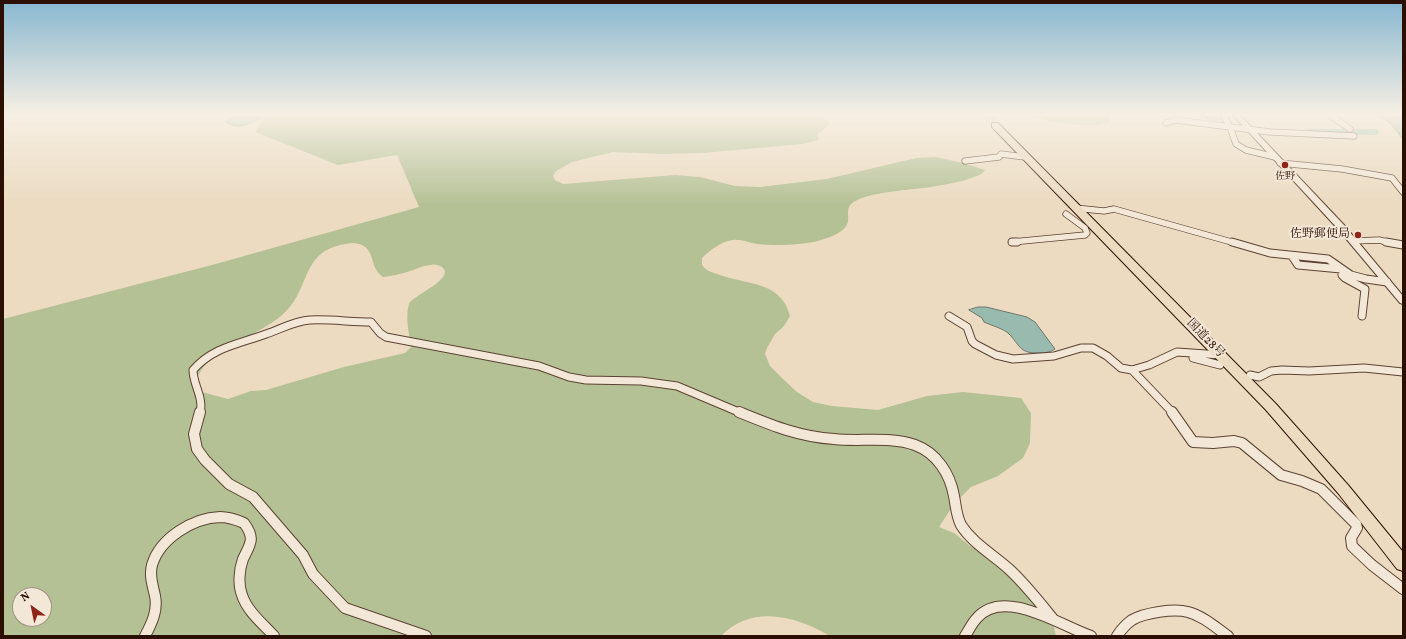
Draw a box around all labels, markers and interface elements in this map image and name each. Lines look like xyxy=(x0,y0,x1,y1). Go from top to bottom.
marker: 佐野 xyxy=(1280,160,1290,170)
place label: 佐野 xyxy=(1275,171,1295,183)
place label: 佐野郵便局 xyxy=(1290,228,1350,242)
marker: 佐野郵便局 xyxy=(1353,230,1363,240)
street label: 国道28号 xyxy=(1183,317,1227,361)
north arrow xyxy=(12,587,52,627)
text: N xyxy=(18,589,33,606)

